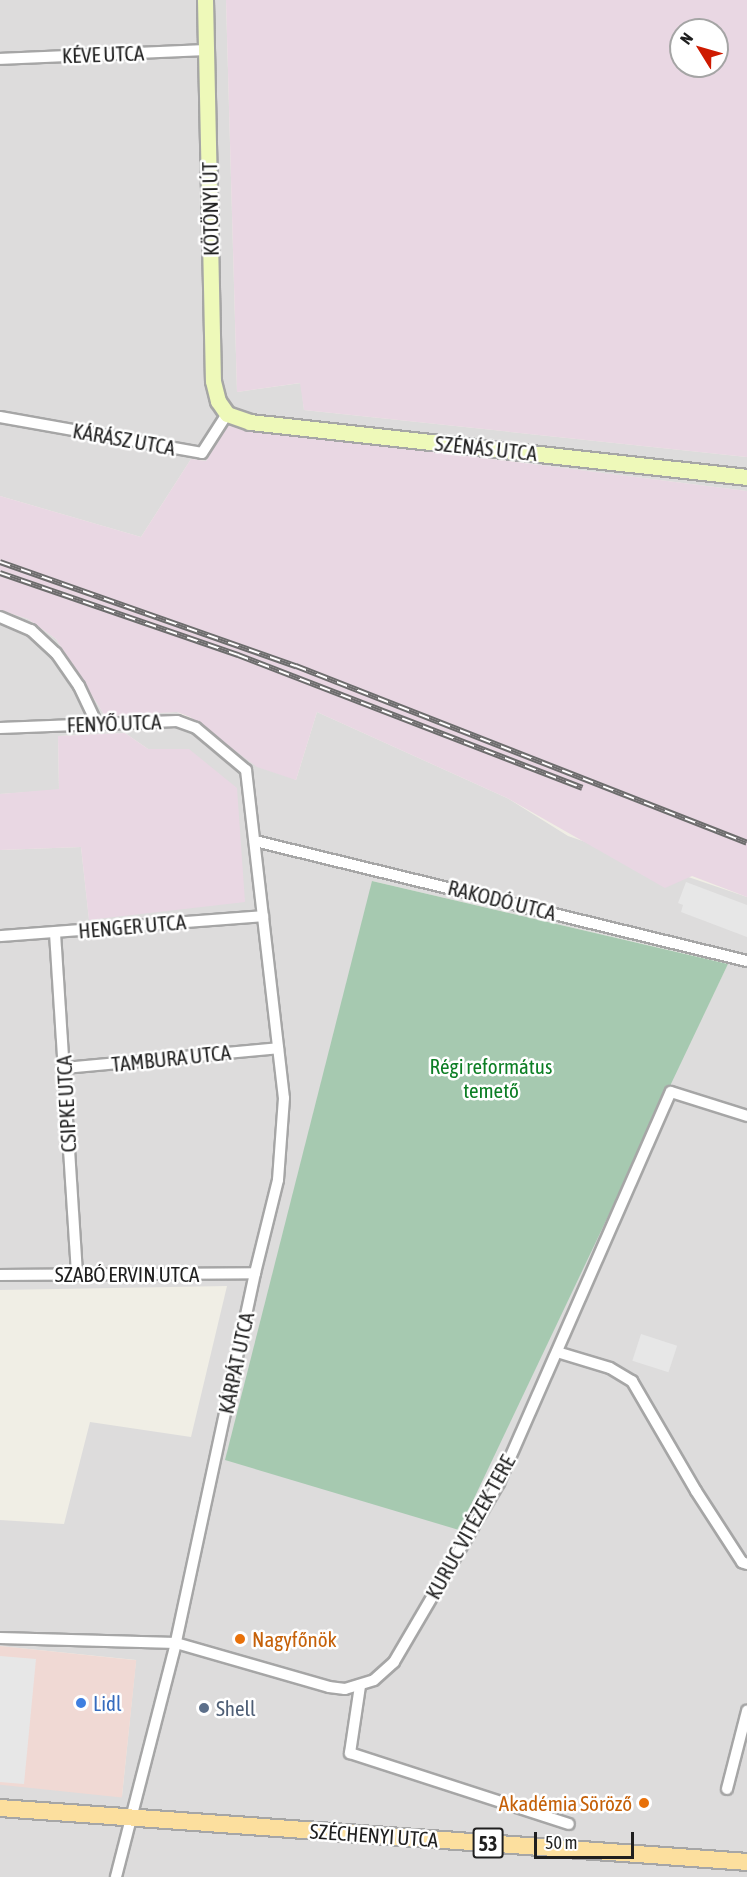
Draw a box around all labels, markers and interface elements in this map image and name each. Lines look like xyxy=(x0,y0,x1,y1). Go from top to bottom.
north arrow xyxy=(669,18,729,78)
text: N xyxy=(676,29,696,48)
street label: KÉVE UTCA xyxy=(61,40,145,68)
street label: KÖTÖNYI ÚT xyxy=(197,162,223,256)
street label: KÁRÁSZ UTCA xyxy=(71,418,177,460)
street label: SZÉNÁS UTCA xyxy=(434,430,538,466)
street label: FENYŐ UTCA xyxy=(66,709,162,737)
street label: RAKODÓ UTCA xyxy=(445,874,559,926)
street label: HENGER UTCA xyxy=(77,909,187,943)
street label: TAMBURA UTCA xyxy=(110,1039,232,1077)
park label: Régi református temető xyxy=(430,1053,552,1103)
street label: CSIPKE UTCA xyxy=(51,1055,81,1153)
street label: SZABÓ ERVIN UTCA xyxy=(55,1261,199,1287)
street label: KÁRPÁT UTCA xyxy=(213,1310,259,1416)
street label: KURUC VITÉZEK TERE xyxy=(420,1451,520,1603)
place label: Nagyfőnök xyxy=(252,1626,337,1652)
marker: Nagyfőnök xyxy=(233,1632,247,1646)
place label: Lidl xyxy=(93,1690,121,1716)
place label: Shell xyxy=(216,1695,256,1721)
marker: Lidl xyxy=(74,1696,88,1710)
marker: Shell xyxy=(197,1701,211,1715)
place label: Akadémia Söröző xyxy=(499,1790,632,1816)
marker: Akadémia Söröző xyxy=(637,1796,651,1810)
street label: SZÉCHENYI UTCA xyxy=(309,1818,439,1852)
scale bar xyxy=(537,1820,638,1858)
road number: 53 xyxy=(472,1826,504,1860)
text: 50 m xyxy=(545,1832,577,1853)

